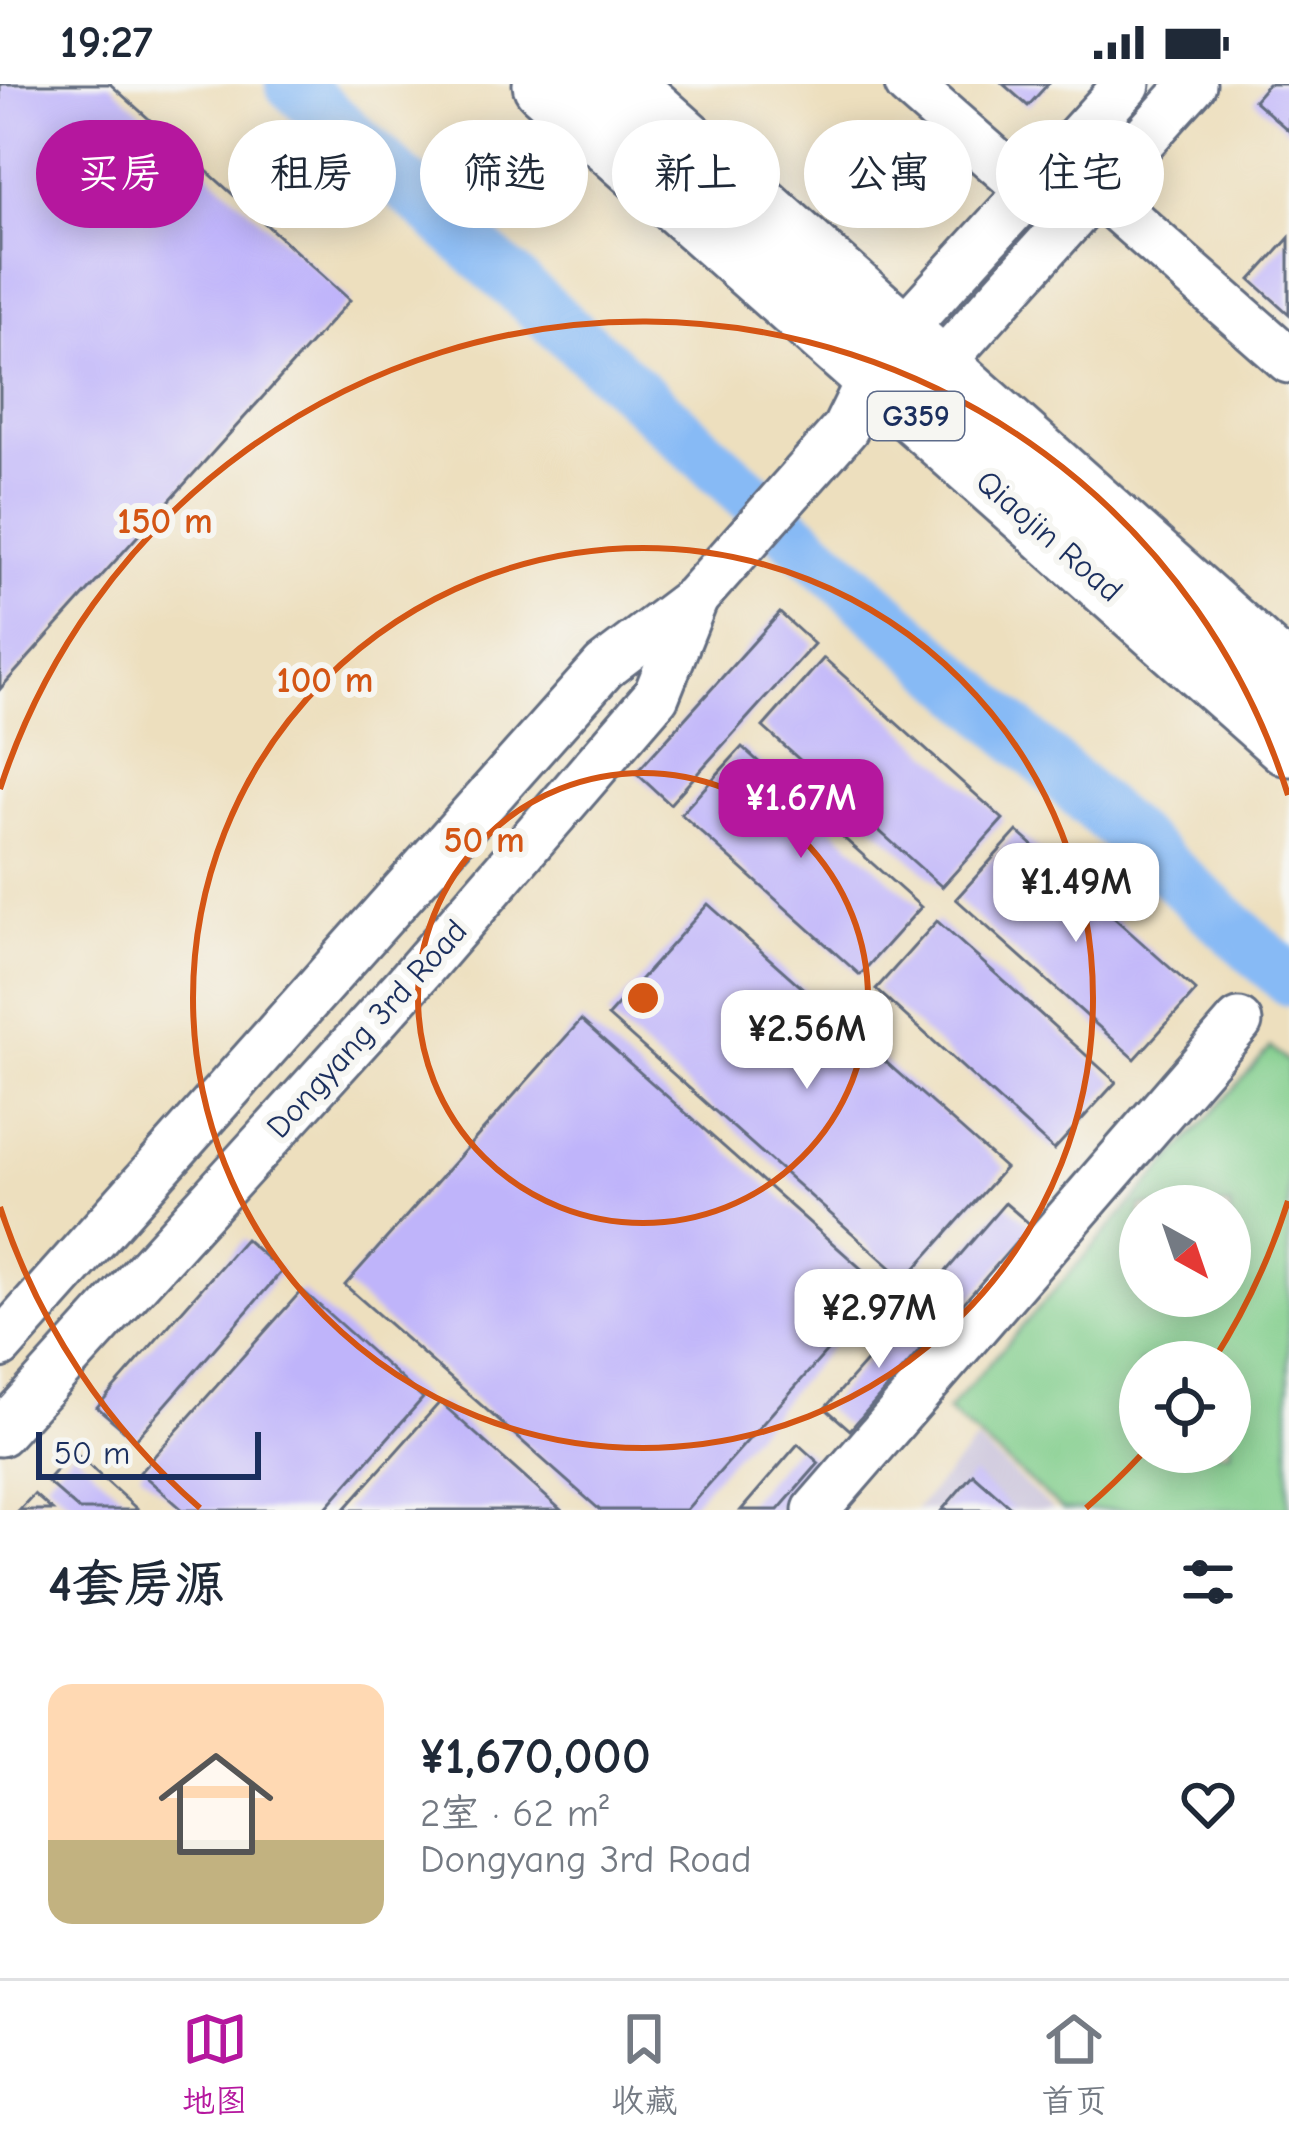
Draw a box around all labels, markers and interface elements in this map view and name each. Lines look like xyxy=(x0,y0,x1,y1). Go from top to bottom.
text: 19:27 xyxy=(60,16,153,68)
chip: 买房 xyxy=(36,120,204,228)
chip: 租房 xyxy=(228,120,396,228)
chip: 筛选 xyxy=(420,120,588,228)
chip: 新上 xyxy=(612,120,780,228)
chip: 公寓 xyxy=(804,120,972,228)
chip: 住宅 xyxy=(996,120,1164,228)
road number: G359 xyxy=(868,392,964,440)
street label: Qiaojin Road xyxy=(969,462,1130,609)
text: 150 m xyxy=(117,501,213,542)
text: 100 m xyxy=(277,660,373,701)
pin: ¥1.67M xyxy=(703,759,899,861)
text: ¥1.67M xyxy=(746,775,856,820)
text: 50 m xyxy=(443,820,525,861)
pin: ¥1.49M xyxy=(978,843,1174,945)
text: ¥1.49M xyxy=(1020,859,1132,904)
street label: Dongyang 3rd Road xyxy=(259,912,475,1146)
centre of rings xyxy=(622,977,664,1019)
pin: ¥2.56M xyxy=(709,990,905,1092)
text: ¥2.56M xyxy=(748,1006,866,1051)
north arrow xyxy=(1119,1185,1251,1317)
map controls xyxy=(1119,1185,1251,1473)
pin: ¥2.97M xyxy=(781,1269,977,1371)
text: ¥2.97M xyxy=(821,1285,937,1330)
button: locate xyxy=(1119,1341,1251,1473)
scale bar xyxy=(36,1426,261,1479)
text: 50 m xyxy=(54,1434,130,1472)
icon: filters xyxy=(1175,1549,1241,1615)
text: 4套房源 xyxy=(48,1555,225,1614)
text: ¥1,670,000 xyxy=(420,1727,651,1786)
icon: home xyxy=(144,1732,288,1876)
icon: heart xyxy=(1175,1771,1241,1837)
text: 2室 · 62 m² xyxy=(420,1791,609,1836)
text: Dongyang 3rd Road xyxy=(420,1837,752,1882)
tab: 地图 xyxy=(182,2006,248,2121)
tab: 收藏 xyxy=(611,2006,677,2121)
tab: 首页 xyxy=(1041,2006,1107,2121)

